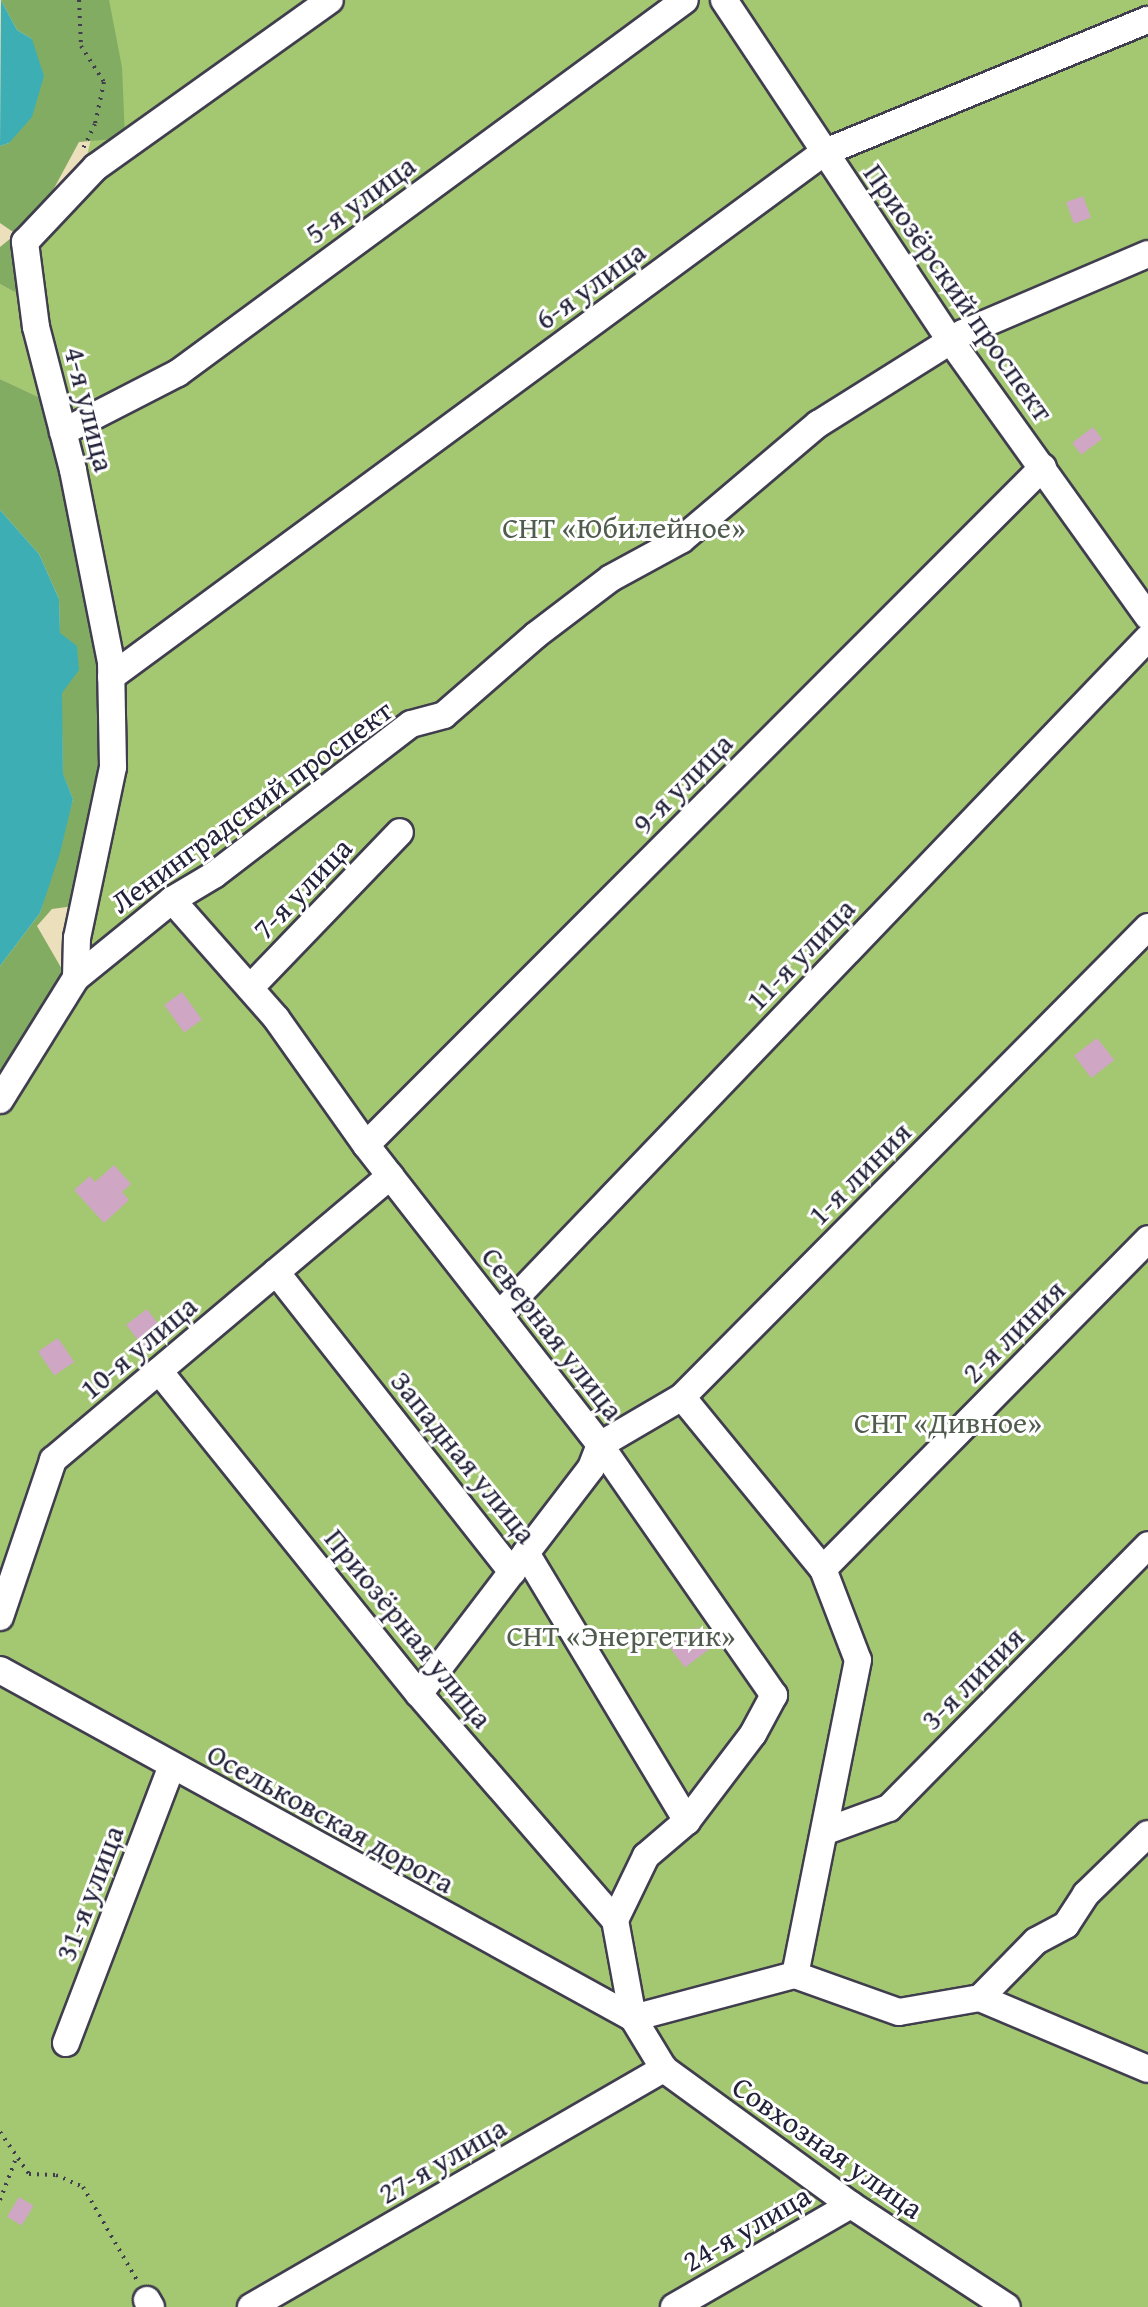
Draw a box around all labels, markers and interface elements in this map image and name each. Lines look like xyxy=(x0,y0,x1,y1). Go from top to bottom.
street label: 5-я улица xyxy=(298,147,422,251)
street label: Приозёрский проспект xyxy=(856,156,1062,428)
street label: 6-я улица xyxy=(528,233,652,337)
street label: 4-я улица xyxy=(57,343,123,475)
park label: СНТ «Юбилейное» xyxy=(502,509,746,545)
street label: Ленинградский проспект xyxy=(103,692,399,920)
street label: 9-я улица xyxy=(624,725,740,841)
street label: 7-я улица xyxy=(245,830,359,946)
street label: 11-я улица xyxy=(738,890,862,1018)
street label: 1-я линия xyxy=(800,1114,918,1232)
street label: Северная улица xyxy=(474,1239,632,1427)
street label: 2-я линия xyxy=(954,1272,1072,1390)
street label: 10-я улица xyxy=(72,1288,204,1406)
street label: Западная улица xyxy=(383,1363,545,1551)
park label: СНТ «Дивное» xyxy=(854,1404,1042,1440)
street label: Приозёрная улица xyxy=(317,1521,501,1735)
park label: СНТ «Энергетик» xyxy=(507,1617,735,1653)
street label: 3-я линия xyxy=(913,1619,1031,1737)
street label: Осельковская дорога xyxy=(201,1735,461,1901)
street label: 31-я улица xyxy=(47,1820,131,1966)
street label: Совхозная улица xyxy=(726,2068,930,2226)
street label: 27-я улица xyxy=(372,2109,512,2211)
street label: 24-я улица xyxy=(676,2177,816,2279)

